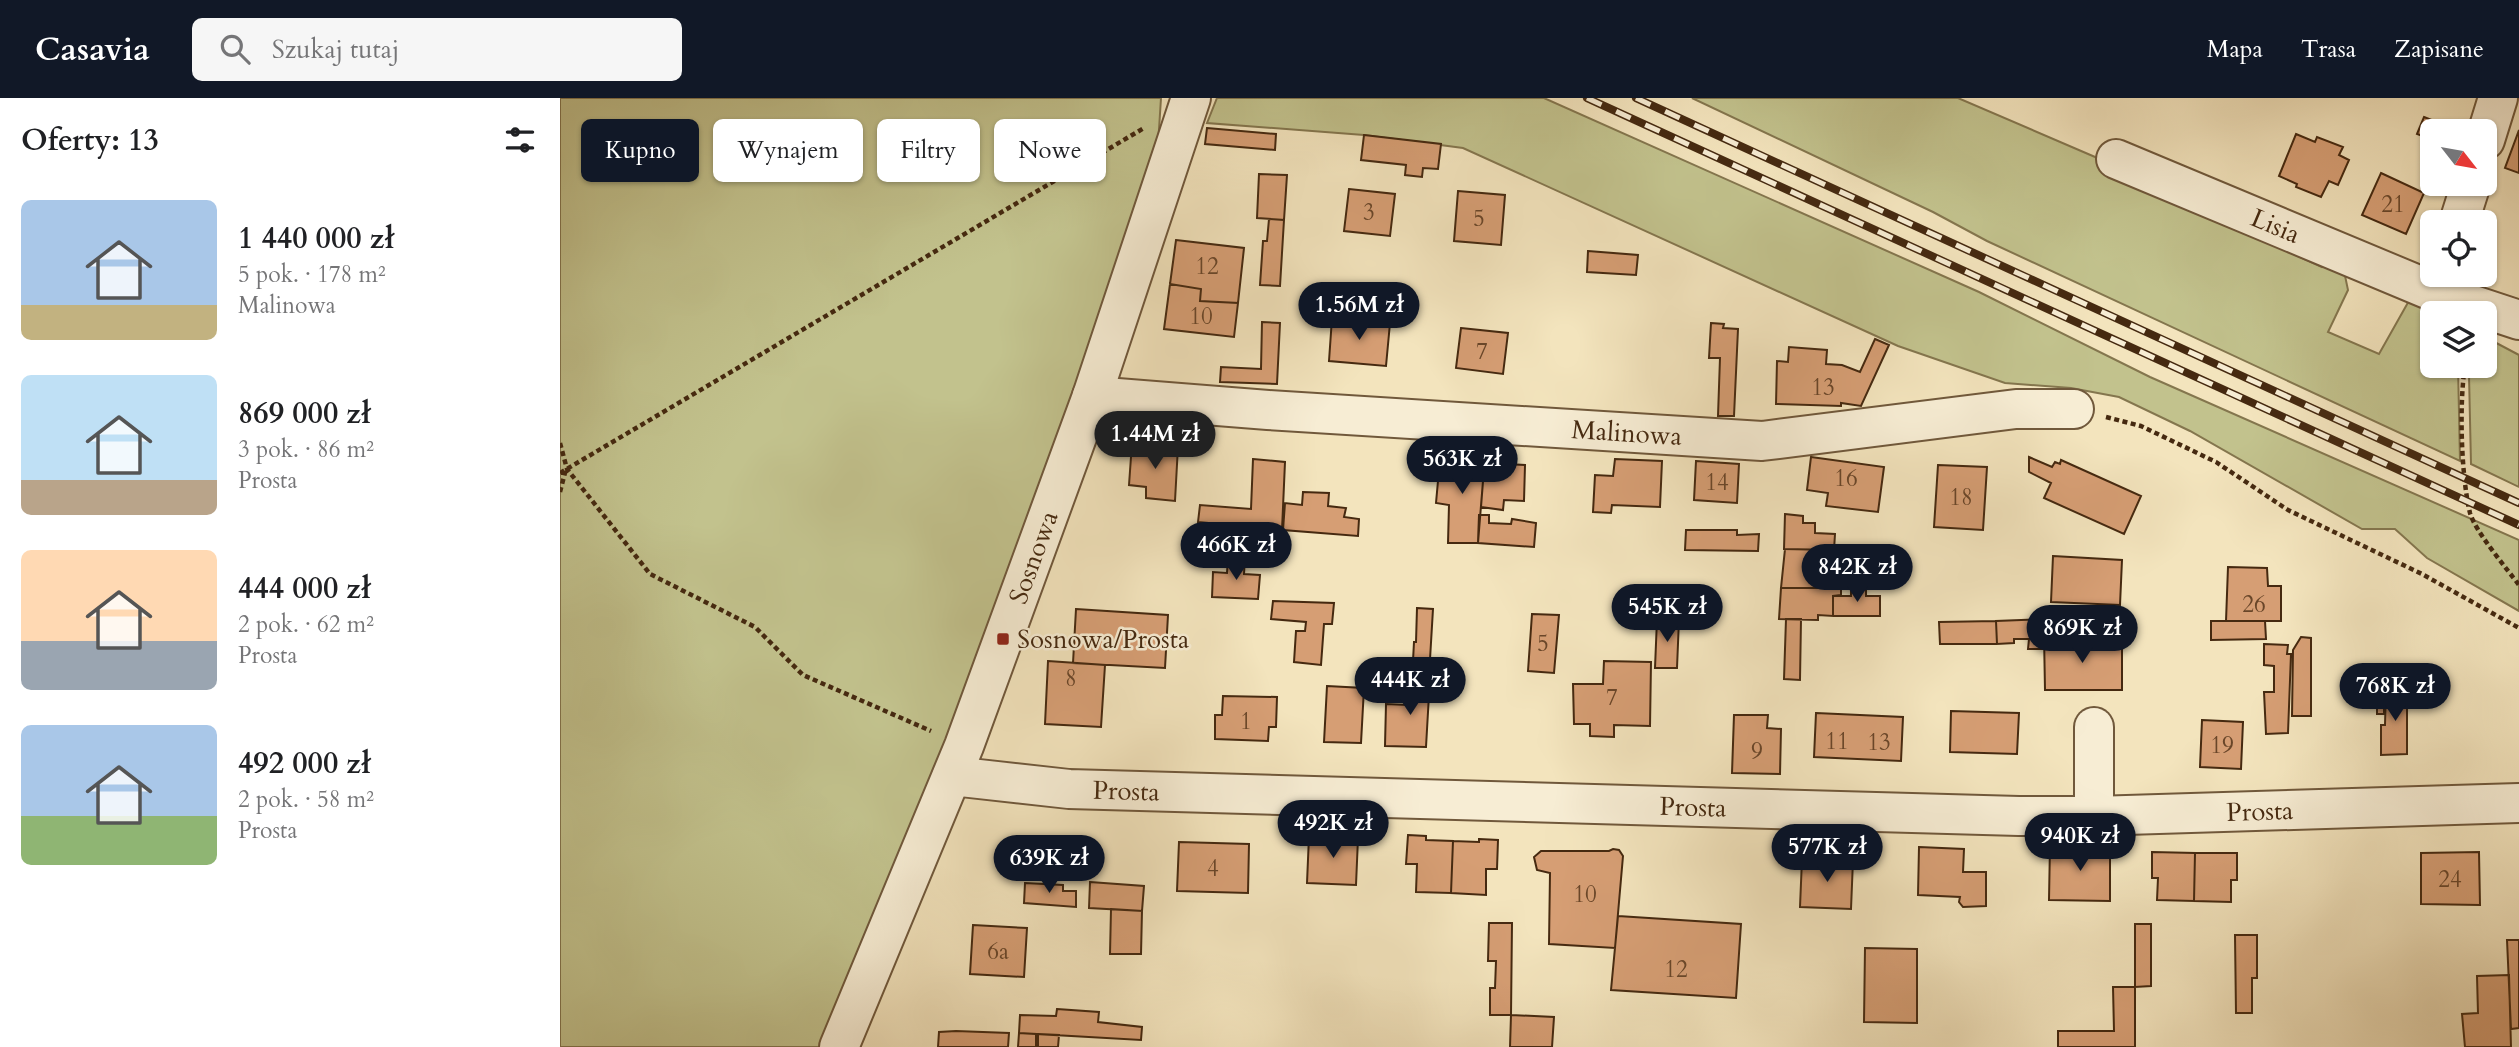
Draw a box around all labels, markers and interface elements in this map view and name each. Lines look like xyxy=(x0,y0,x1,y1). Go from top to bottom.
search box xyxy=(192,18,682,81)
text: Casavia xyxy=(35,27,150,72)
icon: search xyxy=(216,30,254,68)
text: Szukaj tutaj xyxy=(272,32,399,67)
text: Mapa xyxy=(2207,33,2263,66)
text: Trasa xyxy=(2301,33,2356,66)
text: Zapisane xyxy=(2394,33,2484,66)
chip: Kupno xyxy=(581,119,699,182)
chip: Wynajem xyxy=(713,119,863,182)
chip: Filtry xyxy=(877,119,980,182)
chip: Nowe xyxy=(994,119,1106,182)
north arrow xyxy=(2420,119,2497,196)
map controls xyxy=(2420,119,2497,378)
text: Oferty: 13 xyxy=(21,120,159,161)
icon: filters xyxy=(501,121,539,159)
house number: 21 xyxy=(2381,189,2405,220)
house number: 3 xyxy=(1363,197,1375,228)
street label: Lisia xyxy=(2246,200,2306,251)
house number: 5 xyxy=(1473,203,1485,234)
button: locate xyxy=(2420,210,2497,287)
text: 1 440 000 zł xyxy=(238,218,394,259)
icon: home xyxy=(77,228,161,312)
house number: 12 xyxy=(1195,251,1219,282)
text: 5 pok. · 178 m² xyxy=(238,259,386,290)
pin: 1.56M zł xyxy=(1287,282,1431,342)
text: 1.56M zł xyxy=(1314,289,1404,320)
text: Malinowa xyxy=(238,290,336,321)
house number: 10 xyxy=(1189,301,1213,332)
button: layers xyxy=(2420,301,2497,378)
house number: 7 xyxy=(1476,336,1488,367)
house number: 13 xyxy=(1811,372,1835,403)
text: 869 000 zł xyxy=(238,393,371,434)
icon: home xyxy=(77,403,161,487)
pin: 1.44M zł xyxy=(1083,412,1227,471)
street label: Malinowa xyxy=(1570,412,1683,453)
text: 1.44M zł xyxy=(1110,418,1200,449)
text: 3 pok. · 86 m² xyxy=(238,434,374,465)
pin: 563K zł xyxy=(1397,436,1527,496)
text: 563K zł xyxy=(1423,443,1501,474)
house number: 16 xyxy=(1834,463,1858,494)
text: Prosta xyxy=(238,465,297,496)
house number: 14 xyxy=(1705,467,1729,498)
house number: 18 xyxy=(1949,482,1973,513)
street label: Sosnowa xyxy=(1000,506,1066,609)
pin: 466K zł xyxy=(1171,522,1301,582)
text: 466K zł xyxy=(1197,529,1275,560)
pin: 842K zł xyxy=(1792,545,1922,604)
text: 842K zł xyxy=(1818,551,1896,582)
text: 444 000 zł xyxy=(238,568,371,609)
icon: home xyxy=(77,578,161,662)
pin: 545K zł xyxy=(1602,584,1732,644)
house number: 26 xyxy=(2242,589,2266,620)
text: 545K zł xyxy=(1628,591,1706,622)
pin: 869K zł xyxy=(2017,606,2147,665)
text: 2 pok. · 62 m² xyxy=(238,609,374,640)
text: 869K zł xyxy=(2043,612,2121,643)
place label: Sosnowa/Prosta xyxy=(1017,622,1189,657)
house number: 5 xyxy=(1537,628,1549,659)
marker: Sosnowa/Prosta xyxy=(995,631,1011,647)
text: Prosta xyxy=(238,640,297,671)
pin: 444K zł xyxy=(1345,658,1475,717)
house number: 8 xyxy=(1065,663,1077,694)
text: 444K zł xyxy=(1371,664,1449,695)
pin: 768K zł xyxy=(2330,664,2460,723)
text: 768K zł xyxy=(2356,670,2434,701)
house number: 7 xyxy=(1606,682,1618,713)
house number: 1 xyxy=(1240,706,1252,737)
house number: 11 xyxy=(1825,726,1849,757)
house number: 13 xyxy=(1867,727,1891,758)
house number: 19 xyxy=(2210,730,2234,761)
house number: 9 xyxy=(1751,736,1763,767)
text: 492 000 zł xyxy=(238,743,371,784)
icon: home xyxy=(77,753,161,837)
street label: Prosta xyxy=(1092,772,1160,809)
text: 2 pok. · 58 m² xyxy=(238,784,374,815)
street label: Prosta xyxy=(1659,788,1727,825)
street label: Prosta xyxy=(2226,792,2294,829)
pin: 492K zł xyxy=(1268,800,1398,860)
text: 492K zł xyxy=(1294,807,1372,838)
pin: 940K zł xyxy=(2015,814,2145,873)
text: Prosta xyxy=(238,815,297,846)
text: 940K zł xyxy=(2041,820,2119,851)
pin: 577K zł xyxy=(1762,824,1892,884)
text: 577K zł xyxy=(1788,831,1866,862)
pin: 639K zł xyxy=(984,836,1114,895)
text: 639K zł xyxy=(1010,842,1088,873)
house number: 4 xyxy=(1207,853,1219,884)
house number: 24 xyxy=(2438,864,2462,895)
house number: 10 xyxy=(1573,879,1597,910)
house number: 6a xyxy=(987,936,1009,967)
house number: 12 xyxy=(1664,954,1688,985)

